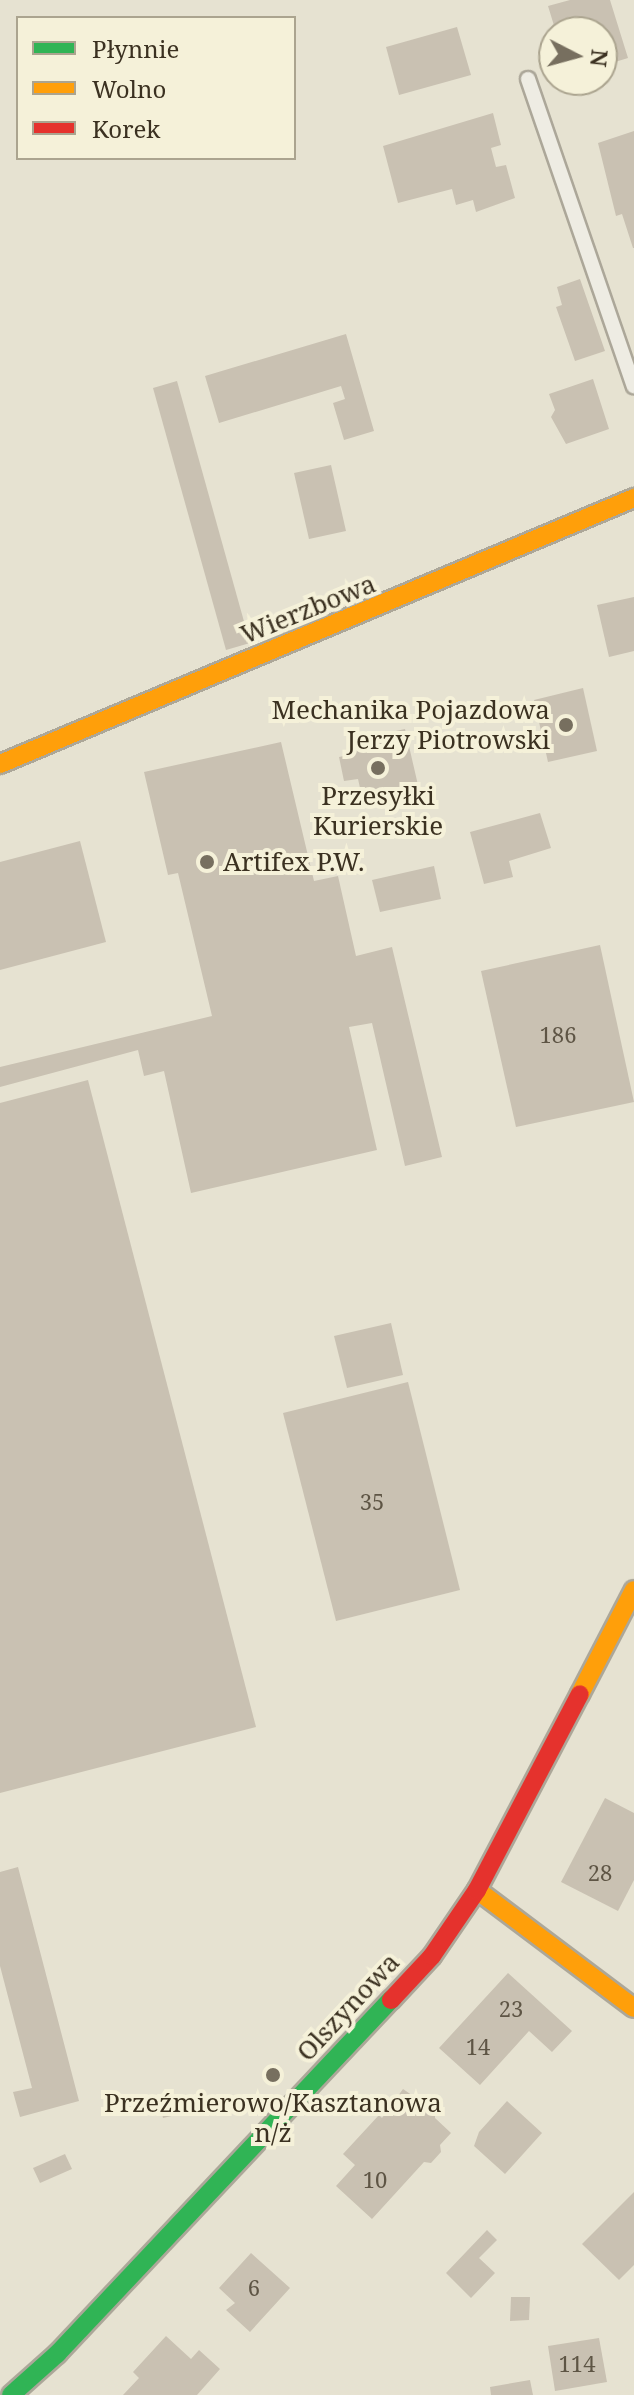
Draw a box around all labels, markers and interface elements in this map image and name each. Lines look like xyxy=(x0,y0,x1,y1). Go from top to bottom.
legend xyxy=(16,16,296,160)
north arrow xyxy=(538,16,618,96)
text: Płynnie xyxy=(92,32,179,65)
text: N xyxy=(584,48,616,68)
text: Wolno xyxy=(92,72,166,105)
text: Korek xyxy=(92,112,160,145)
street label: Wierzbowa xyxy=(236,568,380,650)
place label: Mechanika Pojazdowa Jerzy Piotrowski xyxy=(272,694,550,756)
marker: Mechanika Pojazdowa Jerzy Piotrowski xyxy=(557,716,575,734)
marker: Przesyłki Kurierskie xyxy=(369,759,387,777)
place label: Przesyłki Kurierskie xyxy=(313,780,443,842)
place label: Artifex P.W. xyxy=(223,846,364,878)
marker: Artifex P.W. xyxy=(198,853,216,871)
house number: 186 xyxy=(540,1022,576,1048)
house number: 35 xyxy=(360,1489,384,1515)
house number: 28 xyxy=(588,1860,612,1886)
street label: Olszynowa xyxy=(290,1947,406,2067)
house number: 23 xyxy=(499,1996,523,2022)
house number: 14 xyxy=(466,2034,490,2060)
marker: Przeźmierowo/Kasztanowa n/ż xyxy=(264,2066,282,2084)
place label: Przeźmierowo/Kasztanowa n/ż xyxy=(104,2087,442,2148)
house number: 10 xyxy=(363,2167,387,2193)
house number: 6 xyxy=(248,2275,260,2301)
house number: 114 xyxy=(559,2351,595,2377)

